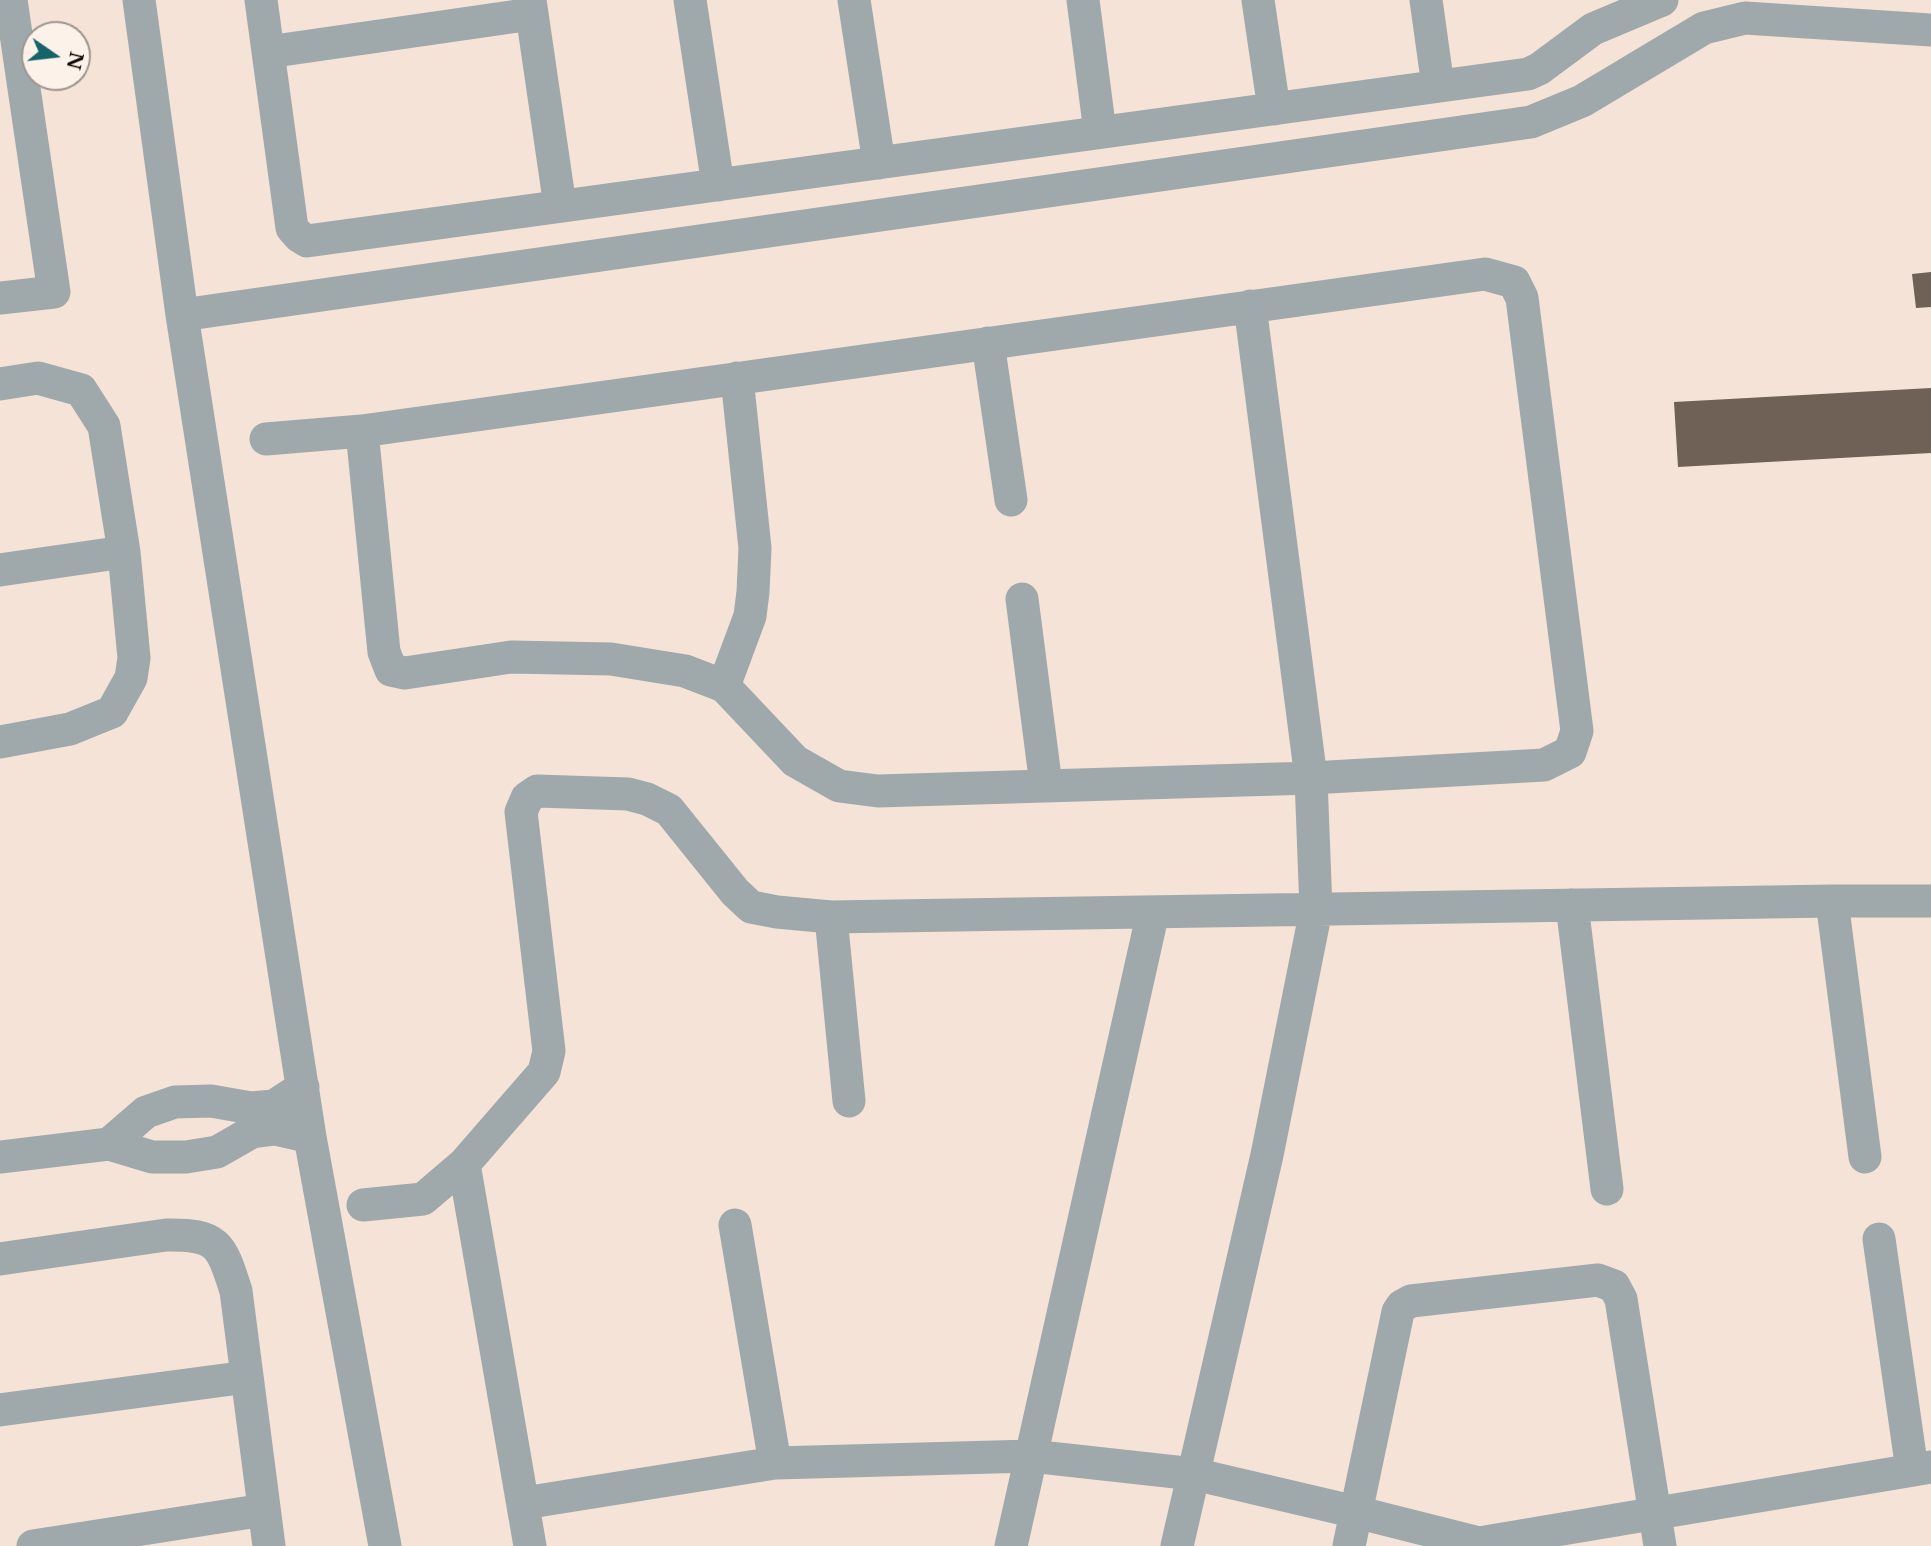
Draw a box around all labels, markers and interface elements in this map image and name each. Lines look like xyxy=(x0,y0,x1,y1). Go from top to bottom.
north arrow xyxy=(21,21,91,91)
text: N xyxy=(62,49,88,72)

